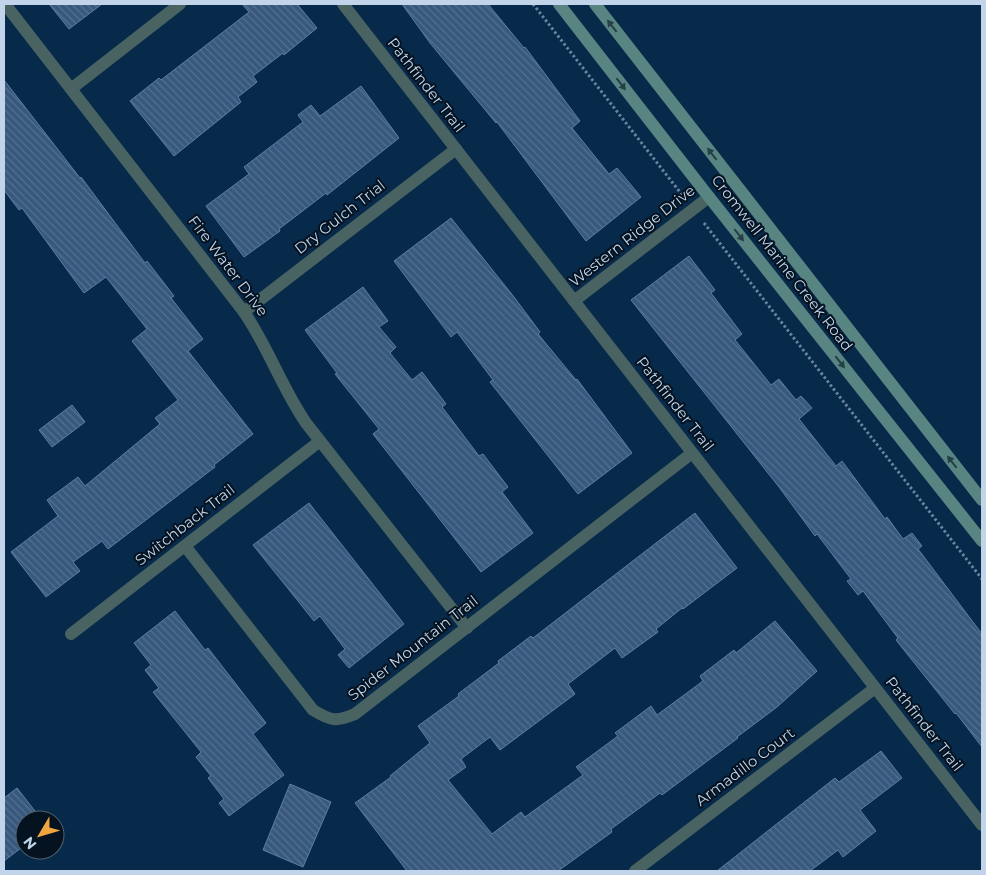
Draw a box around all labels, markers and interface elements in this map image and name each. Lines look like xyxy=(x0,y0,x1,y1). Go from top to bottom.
one-way arrow xyxy=(607,20,618,33)
street label: Pathfinder Trail xyxy=(384,34,469,136)
one-way arrow xyxy=(615,77,626,90)
one-way arrow xyxy=(707,148,718,161)
street label: Cromwell Marine Creek Road xyxy=(708,171,857,355)
street label: Dry Gulch Trial xyxy=(291,175,389,258)
street label: Western Ridge Drive xyxy=(565,181,698,291)
street label: Fire Water Drive xyxy=(184,212,272,320)
one-way arrow xyxy=(734,228,744,242)
street label: Pathfinder Trail xyxy=(633,353,718,455)
one-way arrow xyxy=(835,356,845,369)
one-way arrow xyxy=(947,455,958,468)
street label: Switchback Trail xyxy=(131,480,238,569)
street label: Spider Mountain Trail xyxy=(344,591,482,704)
street label: Pathfinder Trail xyxy=(882,673,967,775)
street label: Armadillo Court xyxy=(691,723,798,810)
north arrow xyxy=(15,810,65,860)
text: N xyxy=(19,833,40,853)

